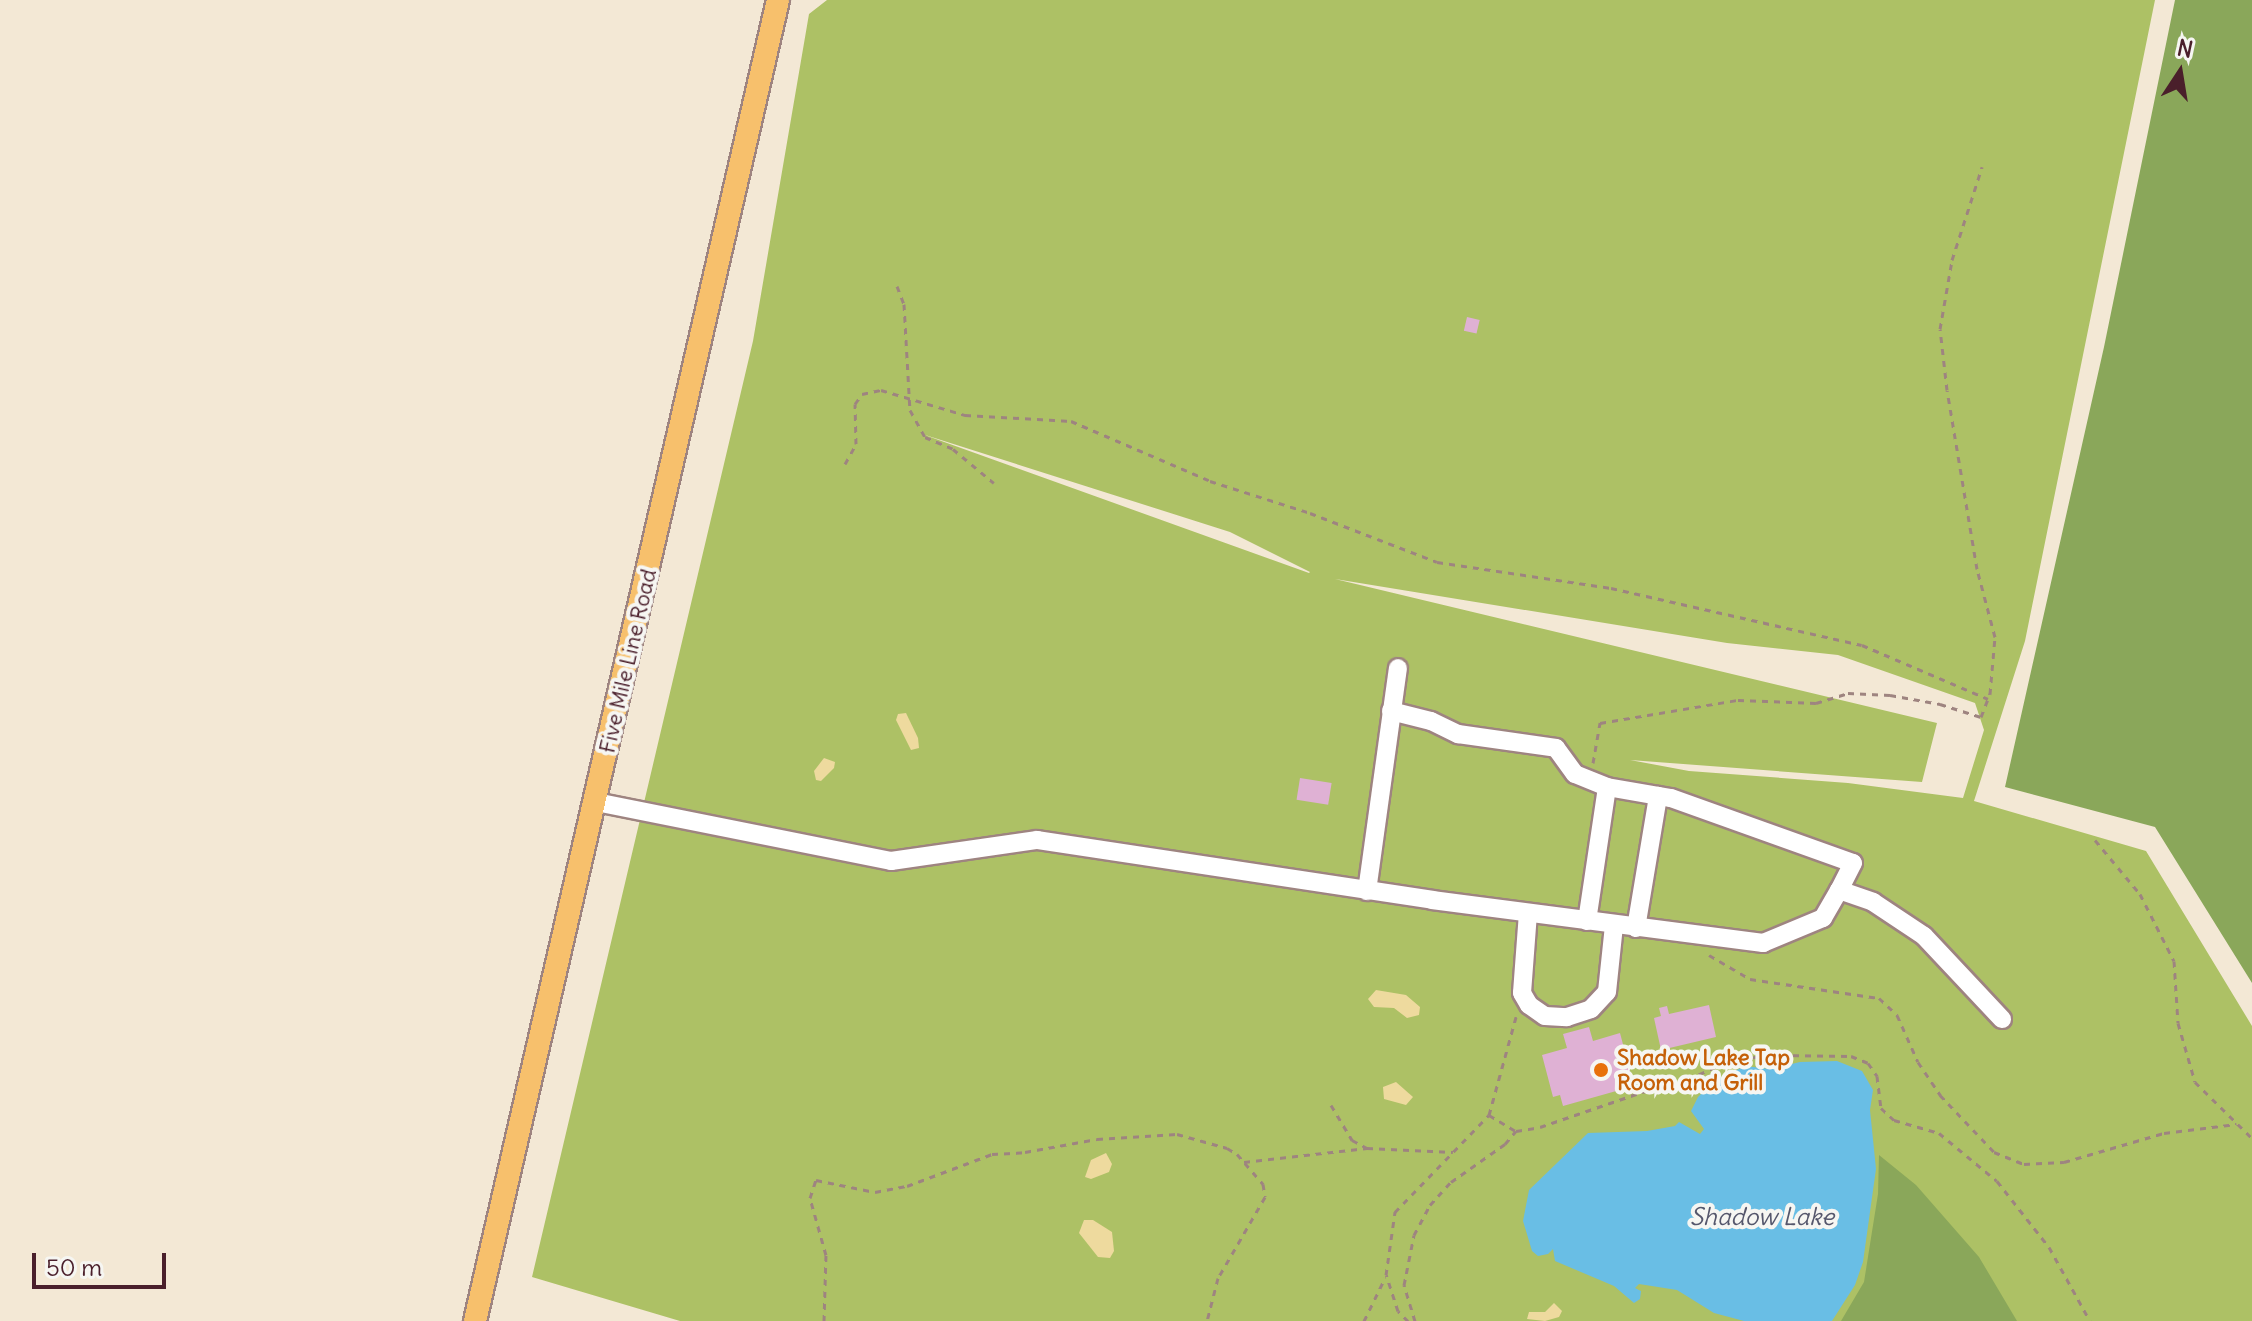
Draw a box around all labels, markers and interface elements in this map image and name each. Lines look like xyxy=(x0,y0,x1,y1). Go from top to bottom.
north arrow xyxy=(2140,32,2220,112)
text: N xyxy=(2175,33,2195,64)
street label: Five Mile Line Road xyxy=(594,566,662,756)
place label: Shadow Lake Tap Room and Grill xyxy=(1617,1044,1790,1096)
marker: Shadow Lake Tap Room and Grill xyxy=(1592,1061,1610,1079)
water label: Shadow Lake xyxy=(1690,1203,1834,1231)
scale bar xyxy=(36,1237,170,1287)
text: 50 m xyxy=(46,1252,102,1282)

